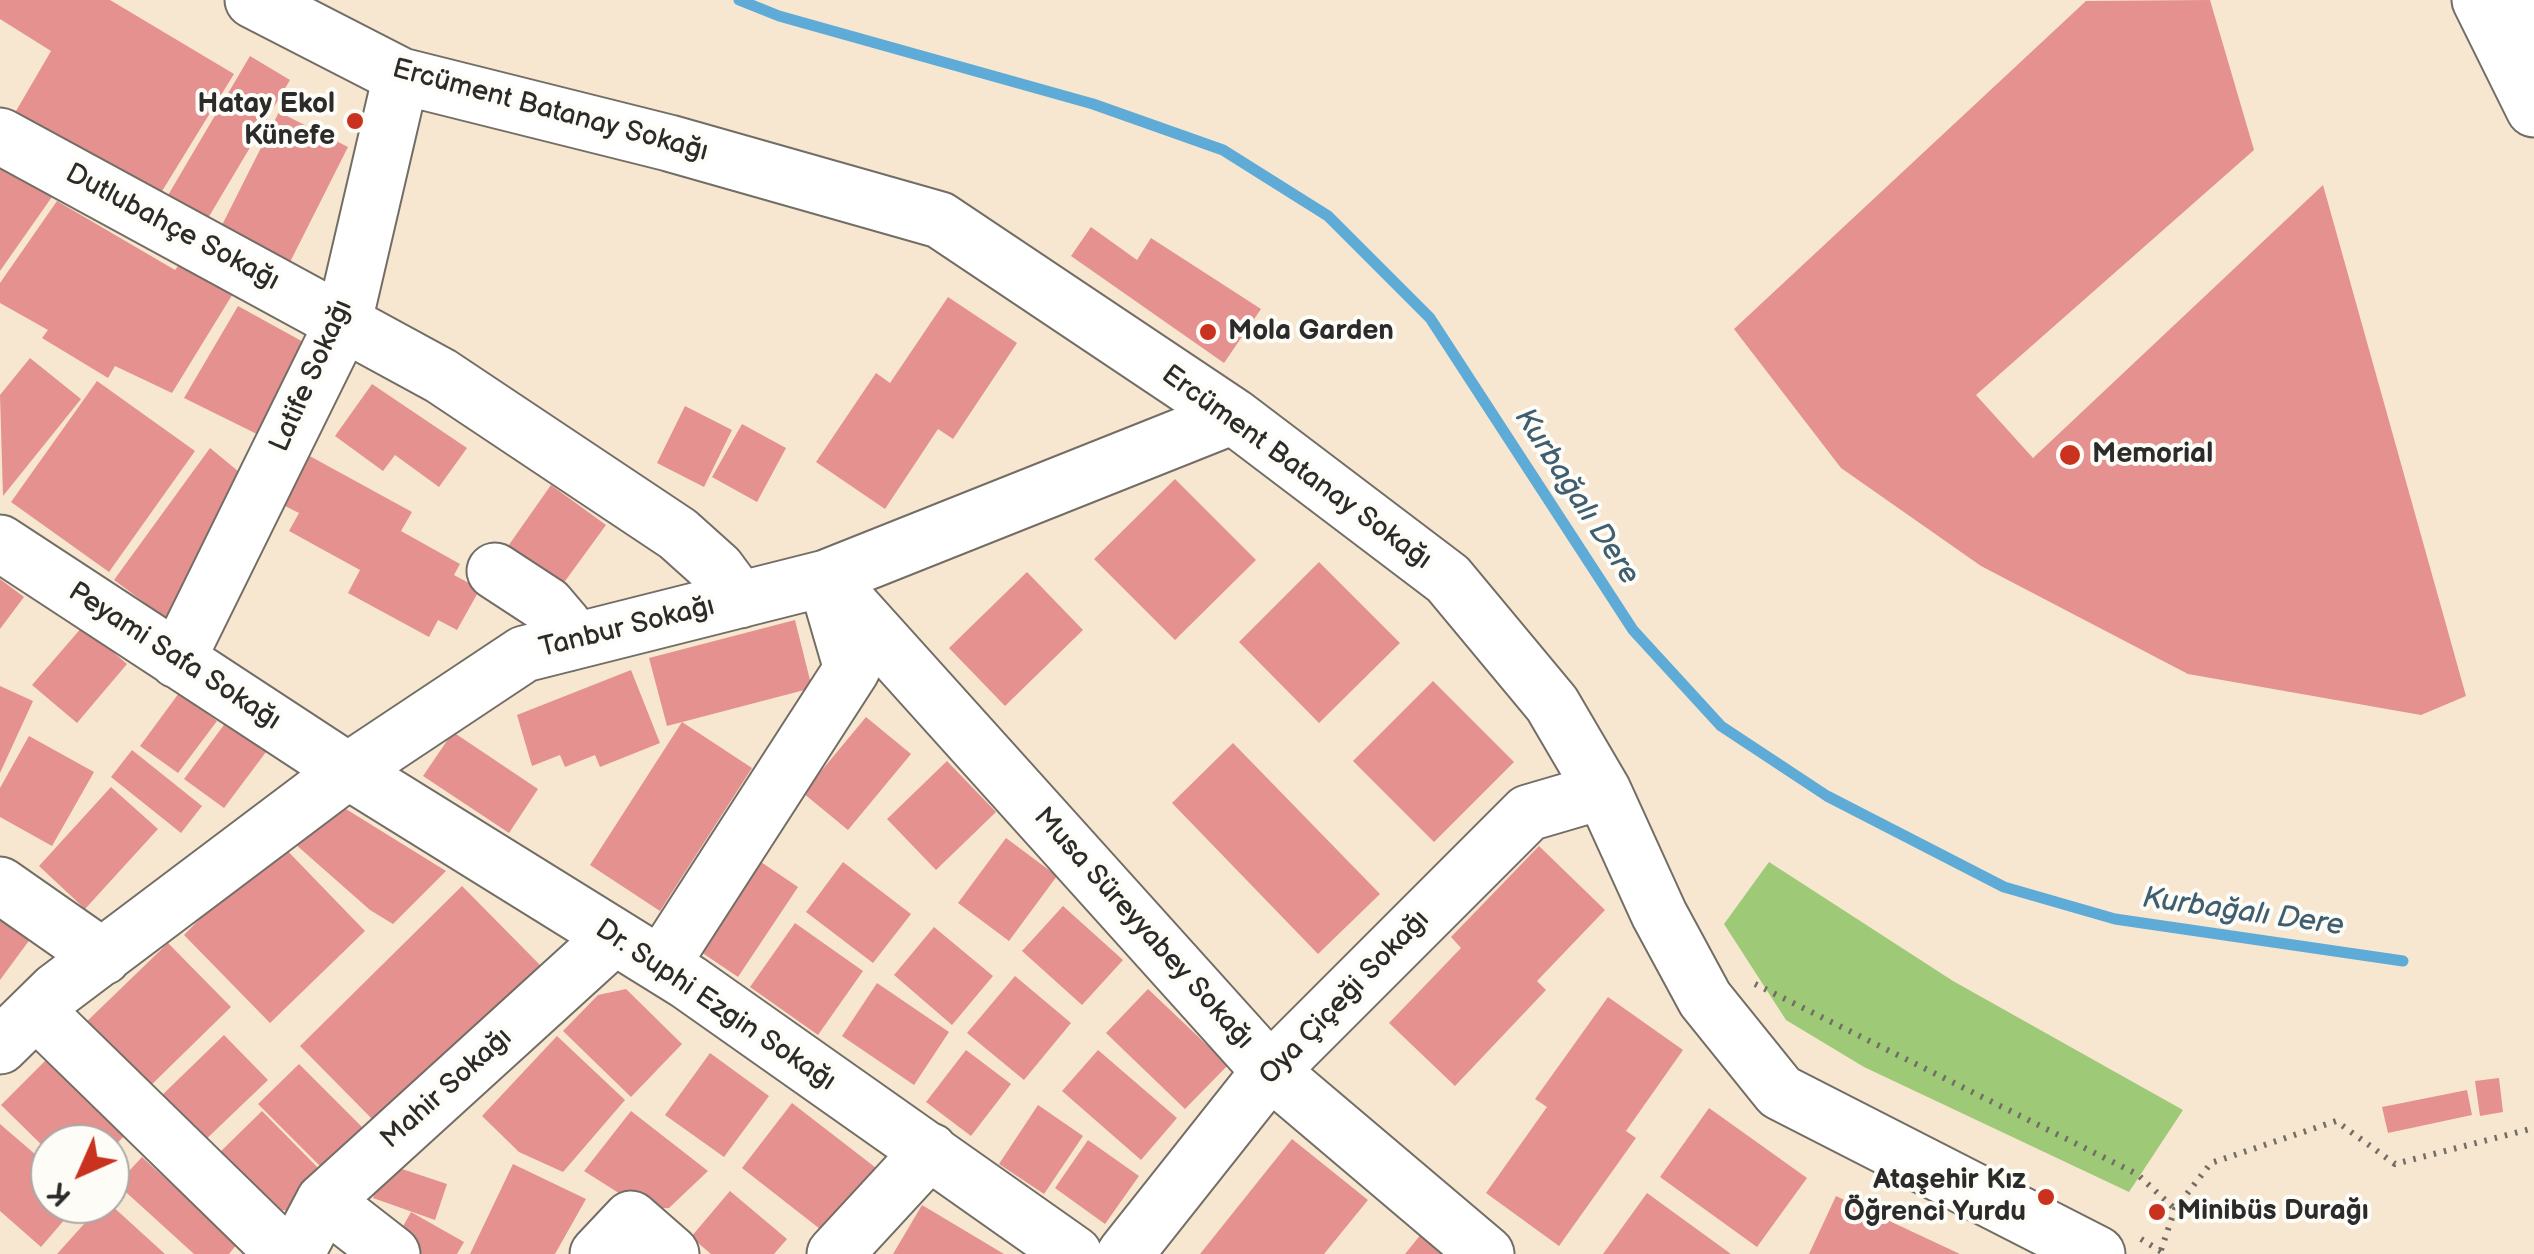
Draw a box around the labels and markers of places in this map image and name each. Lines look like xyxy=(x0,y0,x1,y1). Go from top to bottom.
place label: Hatay Ekol Künefe xyxy=(198,88,335,154)
marker: Hatay Ekol Künefe xyxy=(344,110,366,132)
place label: Mola Garden xyxy=(1228,315,1394,349)
marker: Mola Garden xyxy=(1197,321,1219,343)
place label: Memorial xyxy=(2092,438,2213,472)
marker: Memorial xyxy=(2057,442,2083,468)
place label: Ataşehi̇r Kız Öğrenci̇ Yurdu xyxy=(1844,1164,2026,1230)
marker: Ataşehi̇r Kız Öğrenci̇ Yurdu xyxy=(2035,1186,2057,1208)
place label: Minibüs Durağı xyxy=(2177,1195,2369,1229)
marker: Minibüs Durağı xyxy=(2146,1201,2168,1223)

